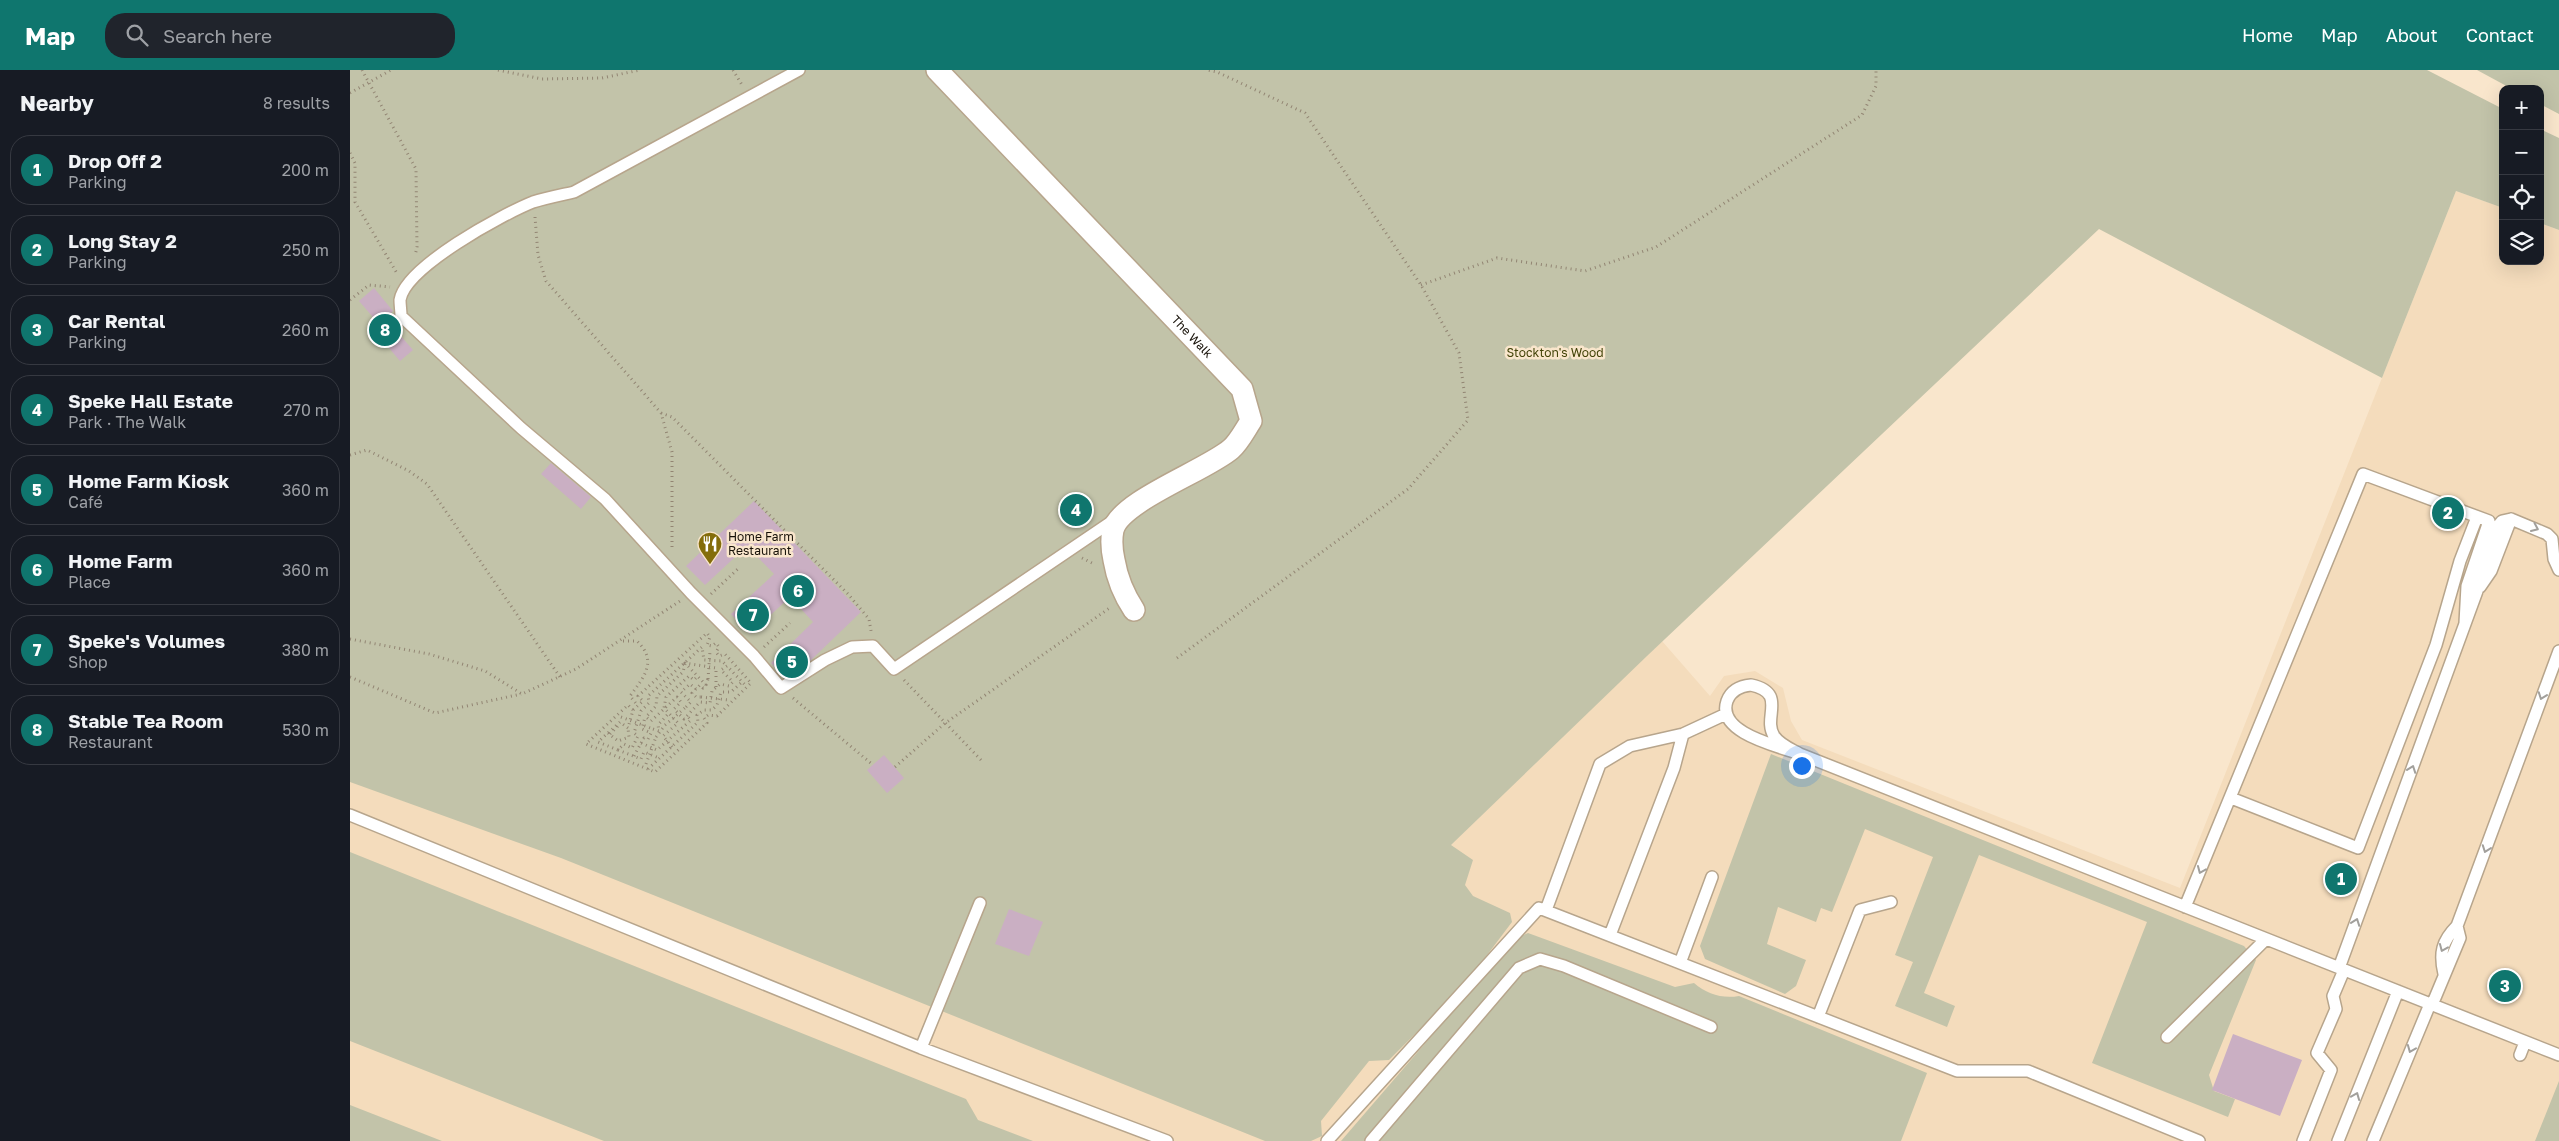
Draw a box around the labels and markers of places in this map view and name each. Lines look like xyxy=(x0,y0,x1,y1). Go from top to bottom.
pin: 8 xyxy=(369,311,401,349)
pin: 4 xyxy=(1060,491,1092,529)
pin: 2 xyxy=(2432,494,2464,532)
place label: Home Farm Restaurant xyxy=(728,529,794,558)
restaurant icon: Home Farm Restaurant xyxy=(697,531,723,565)
pin: 6 xyxy=(782,572,814,610)
pin: 7 xyxy=(737,596,769,634)
pin: 5 xyxy=(776,643,808,681)
pin: 1 xyxy=(2325,860,2357,898)
pin: 3 xyxy=(2489,967,2521,1005)

